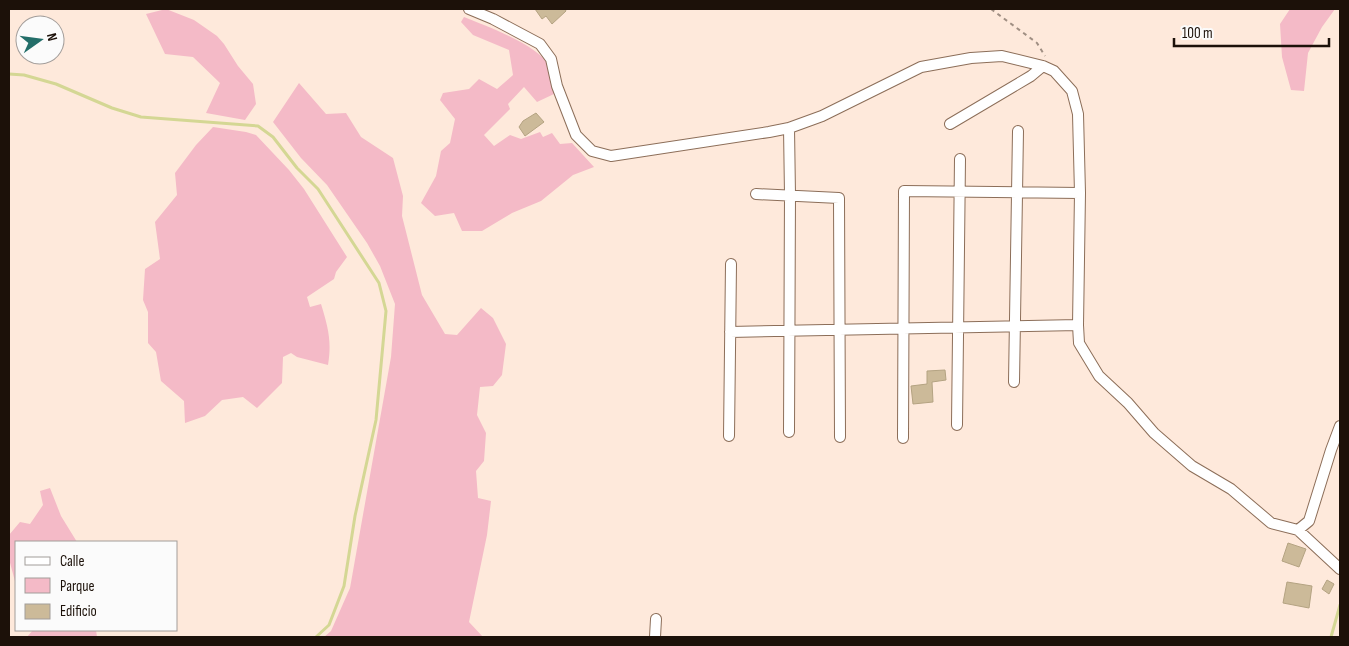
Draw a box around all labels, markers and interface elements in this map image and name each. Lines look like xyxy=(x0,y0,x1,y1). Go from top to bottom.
north arrow xyxy=(15,15,65,65)
scale bar xyxy=(1174,15,1329,47)
text: 100 m xyxy=(1182,24,1213,43)
text: N xyxy=(43,31,61,43)
legend xyxy=(15,541,178,631)
text: Calle xyxy=(60,552,84,571)
text: Parque xyxy=(60,577,95,596)
text: Edificio xyxy=(60,602,97,621)

